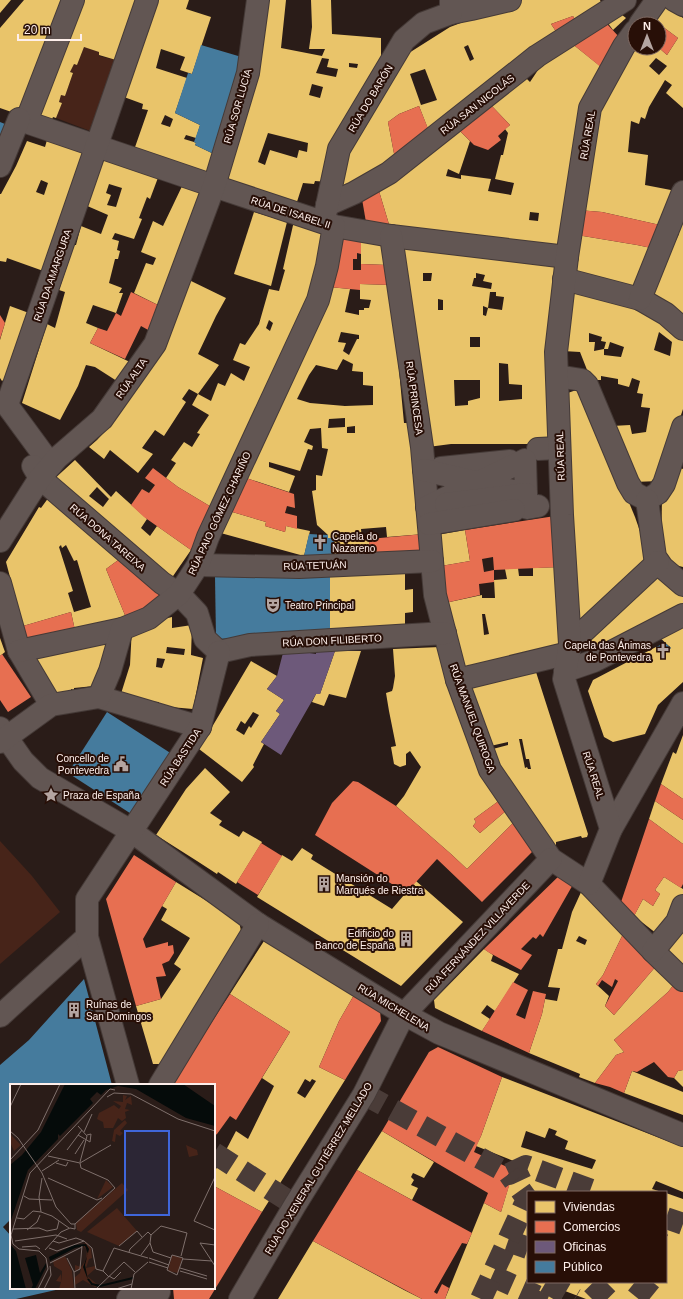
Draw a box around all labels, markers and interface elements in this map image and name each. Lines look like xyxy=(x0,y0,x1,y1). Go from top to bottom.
scale bar xyxy=(18,16,81,42)
north arrow xyxy=(627,16,667,56)
text: N xyxy=(643,20,651,32)
text: 20 m xyxy=(24,23,51,37)
street label: RÚA DO BARÓN xyxy=(345,62,395,134)
street label: RÚA SOR LUCÍA xyxy=(221,67,254,145)
street label: RÚA SAN NICOLÁS xyxy=(438,71,517,137)
street label: RÚA REAL xyxy=(577,109,597,160)
street label: RÚA DE ISABEL II xyxy=(250,193,332,231)
street label: RÚA DA AMARGURA xyxy=(31,227,74,323)
street label: RÚA ALTA xyxy=(113,355,149,400)
street label: RÚA PRINCESA xyxy=(404,360,426,436)
street label: RÚA REAL xyxy=(553,431,567,481)
street label: RÚA PAIO GÓMEZ CHARIÑO xyxy=(185,449,253,577)
street label: RÚA DONA TAREIXA xyxy=(68,501,149,573)
place label: Capela do Nazareno xyxy=(332,531,378,554)
church icon: Capela do Nazareno xyxy=(311,533,329,551)
street label: RÚA TETUÁN xyxy=(283,558,347,572)
theatre icon: Teatro Principal xyxy=(264,596,282,614)
place label: Teatro Principal xyxy=(285,600,354,611)
street label: RÚA DON FILIBERTO xyxy=(282,631,382,649)
place label: Capela das Ánimas de Pontevedra xyxy=(564,639,651,663)
church icon: Capela das Ánimas de Pontevedra xyxy=(654,642,672,660)
street label: RÚA MANUEL QUIROGA xyxy=(448,662,498,774)
street label: RÚA BASTIDA xyxy=(157,726,203,788)
street label: RÚA REAL xyxy=(581,750,607,801)
place label: Concello de Pontevedra xyxy=(56,753,109,776)
public building icon: Concello de Pontevedra xyxy=(112,755,130,773)
place icon: Praza de España xyxy=(42,786,60,804)
place label: Praza de España xyxy=(63,790,140,801)
place label: Mansión do Marqués de Riestra xyxy=(336,873,424,896)
building icon: Mansión do Marqués de Riestra xyxy=(315,875,333,893)
street label: RÚA FERNÁNDEZ VILLAVERDE xyxy=(422,878,532,995)
place label: Edificio do Banco de España xyxy=(315,928,394,951)
building icon: Edificio do Banco de España xyxy=(397,930,415,948)
street label: RÚA MICHELENA xyxy=(356,981,432,1033)
place label: Ruínas de San Domingos xyxy=(86,999,152,1022)
building icon: Ruínas de San Domingos xyxy=(65,1001,83,1019)
street label: RÚA DO XENERAL GUTIÉRREZ MELLADO xyxy=(262,1080,374,1256)
inset map xyxy=(10,1084,215,1289)
legend xyxy=(527,1191,667,1283)
text: Viviendas xyxy=(563,1200,615,1214)
text: Comercios xyxy=(563,1220,620,1234)
text: Oficinas xyxy=(563,1240,606,1254)
text: Público xyxy=(563,1260,603,1274)

